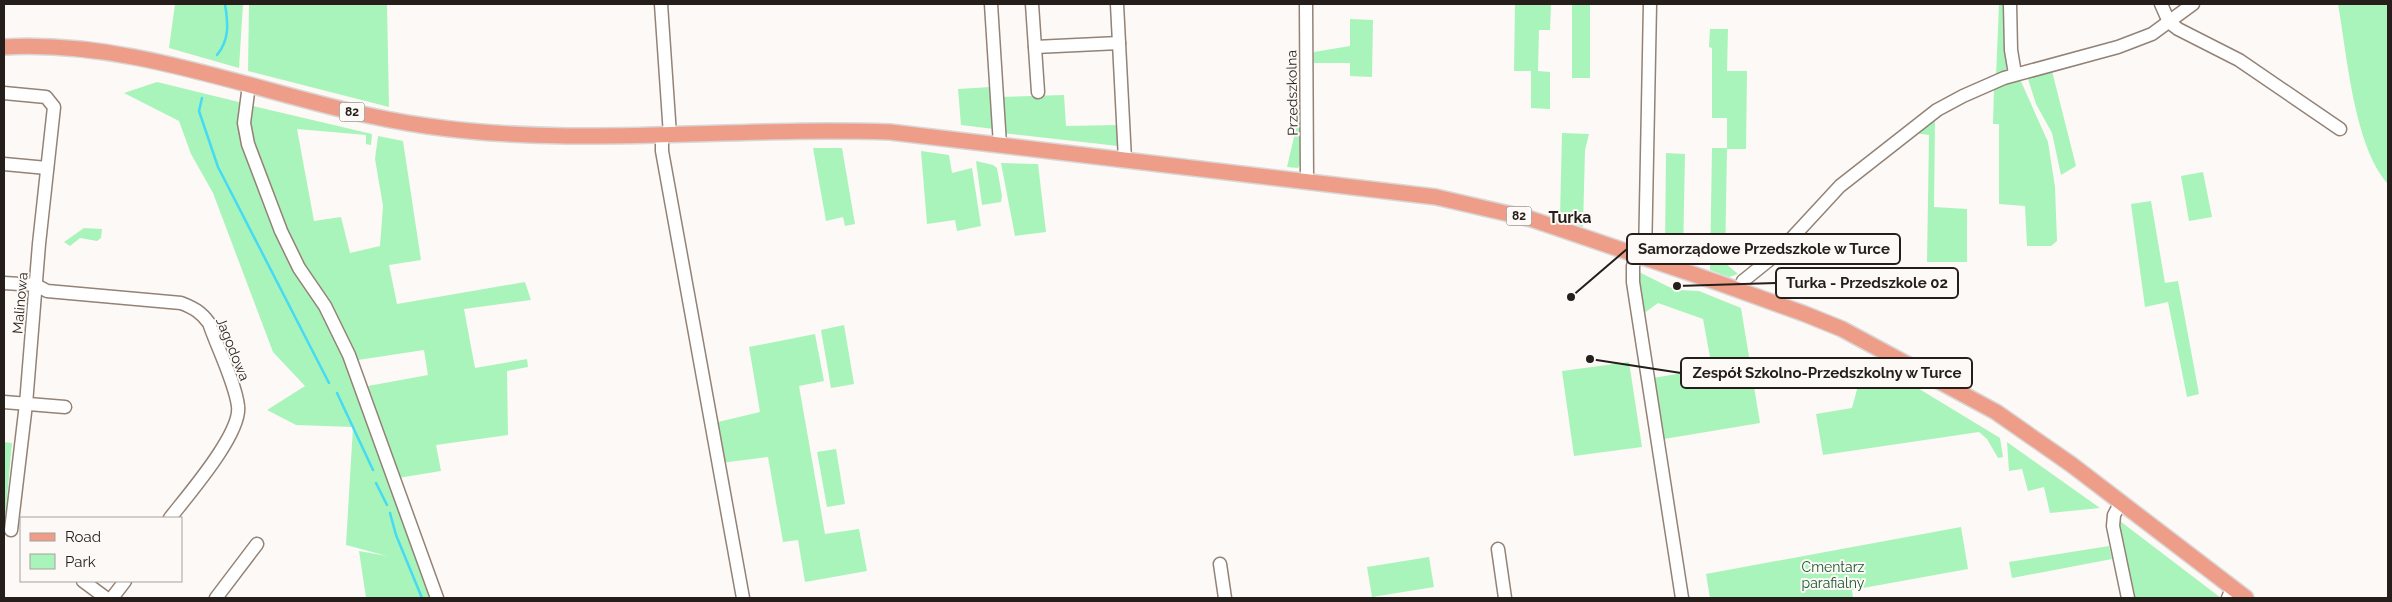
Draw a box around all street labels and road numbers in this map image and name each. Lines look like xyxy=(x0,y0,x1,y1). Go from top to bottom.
street label: Przedszkolna xyxy=(1283,50,1301,136)
road number: 82 xyxy=(340,102,364,121)
road number: 82 xyxy=(1506,207,1532,226)
street label: Malinowa xyxy=(9,272,31,334)
street label: Jagodowa xyxy=(213,315,253,383)

